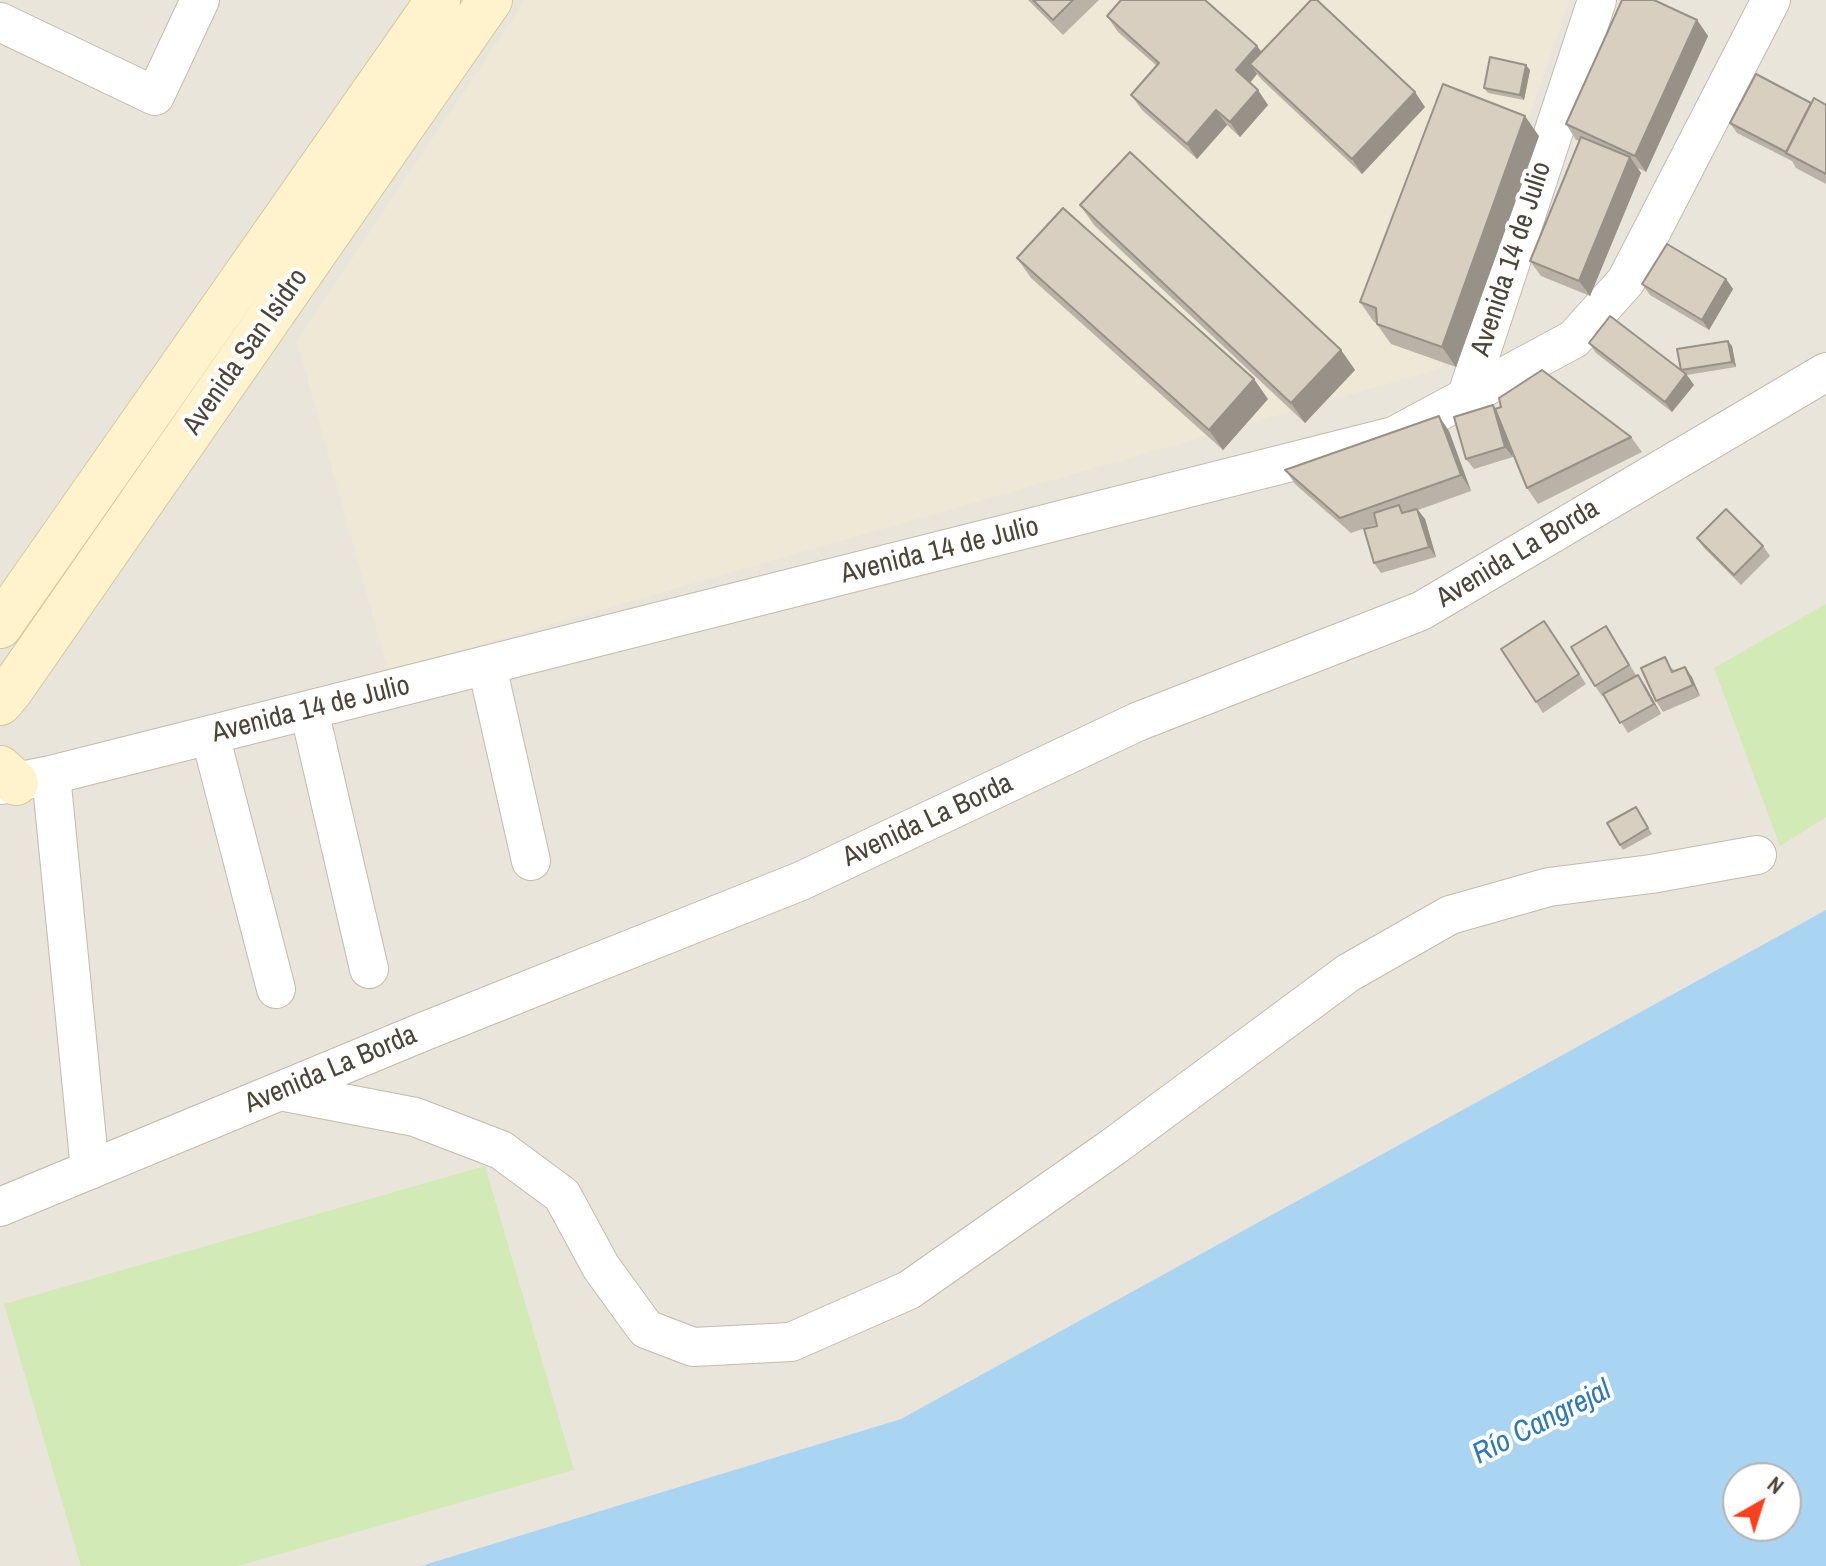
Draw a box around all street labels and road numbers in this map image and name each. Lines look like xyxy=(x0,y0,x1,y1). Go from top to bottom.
street label: Avenida 14 de Julio xyxy=(1465,157,1559,361)
street label: Avenida San Isidro xyxy=(176,263,316,441)
street label: Avenida La Borda xyxy=(1431,492,1605,616)
street label: Avenida 14 de Julio xyxy=(838,510,1042,592)
street label: Avenida 14 de Julio xyxy=(209,669,413,751)
street label: Avenida La Borda xyxy=(838,767,1018,875)
street label: Avenida La Borda xyxy=(240,1019,422,1121)

